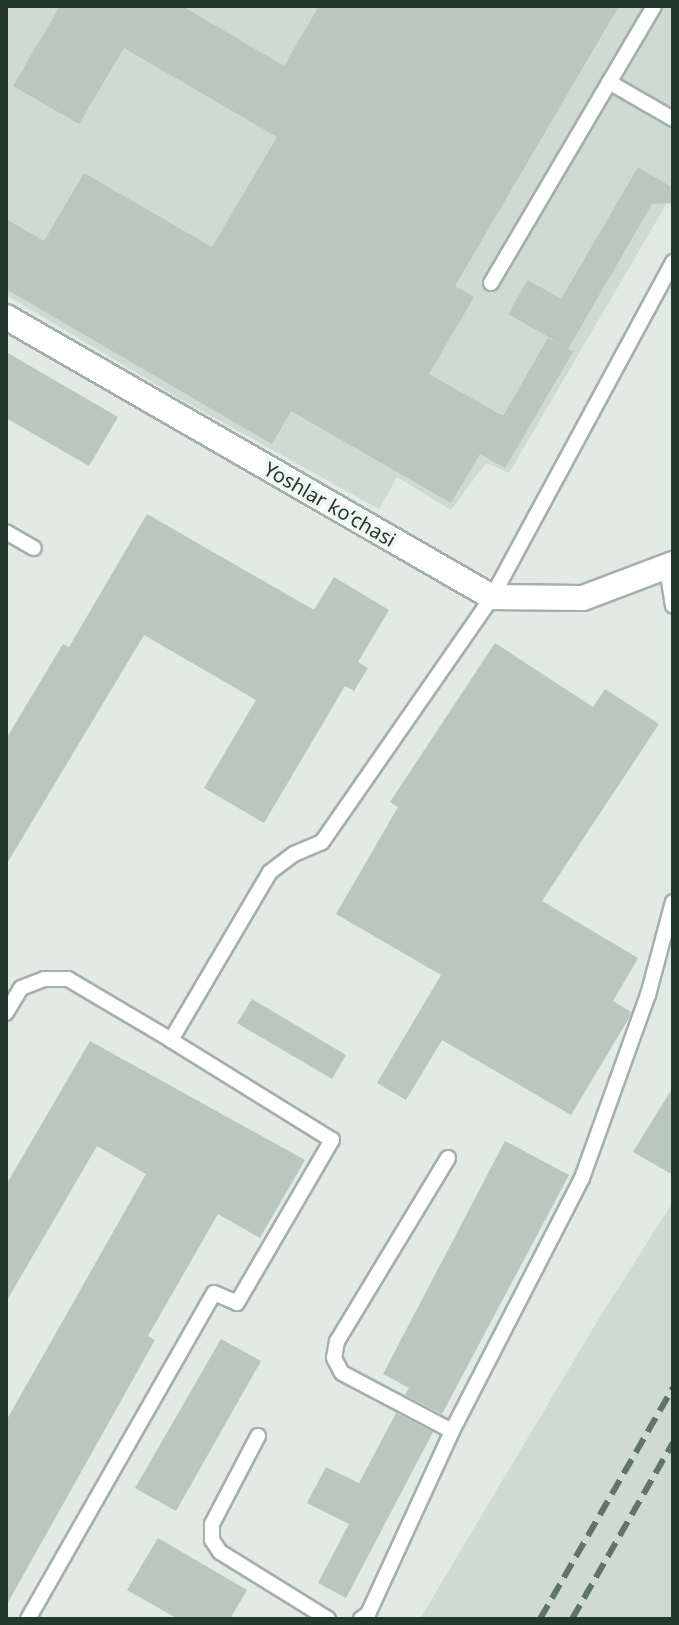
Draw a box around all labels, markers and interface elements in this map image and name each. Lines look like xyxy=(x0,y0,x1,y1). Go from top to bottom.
street label: Yoshlar koʻchasi xyxy=(260,457,400,551)

